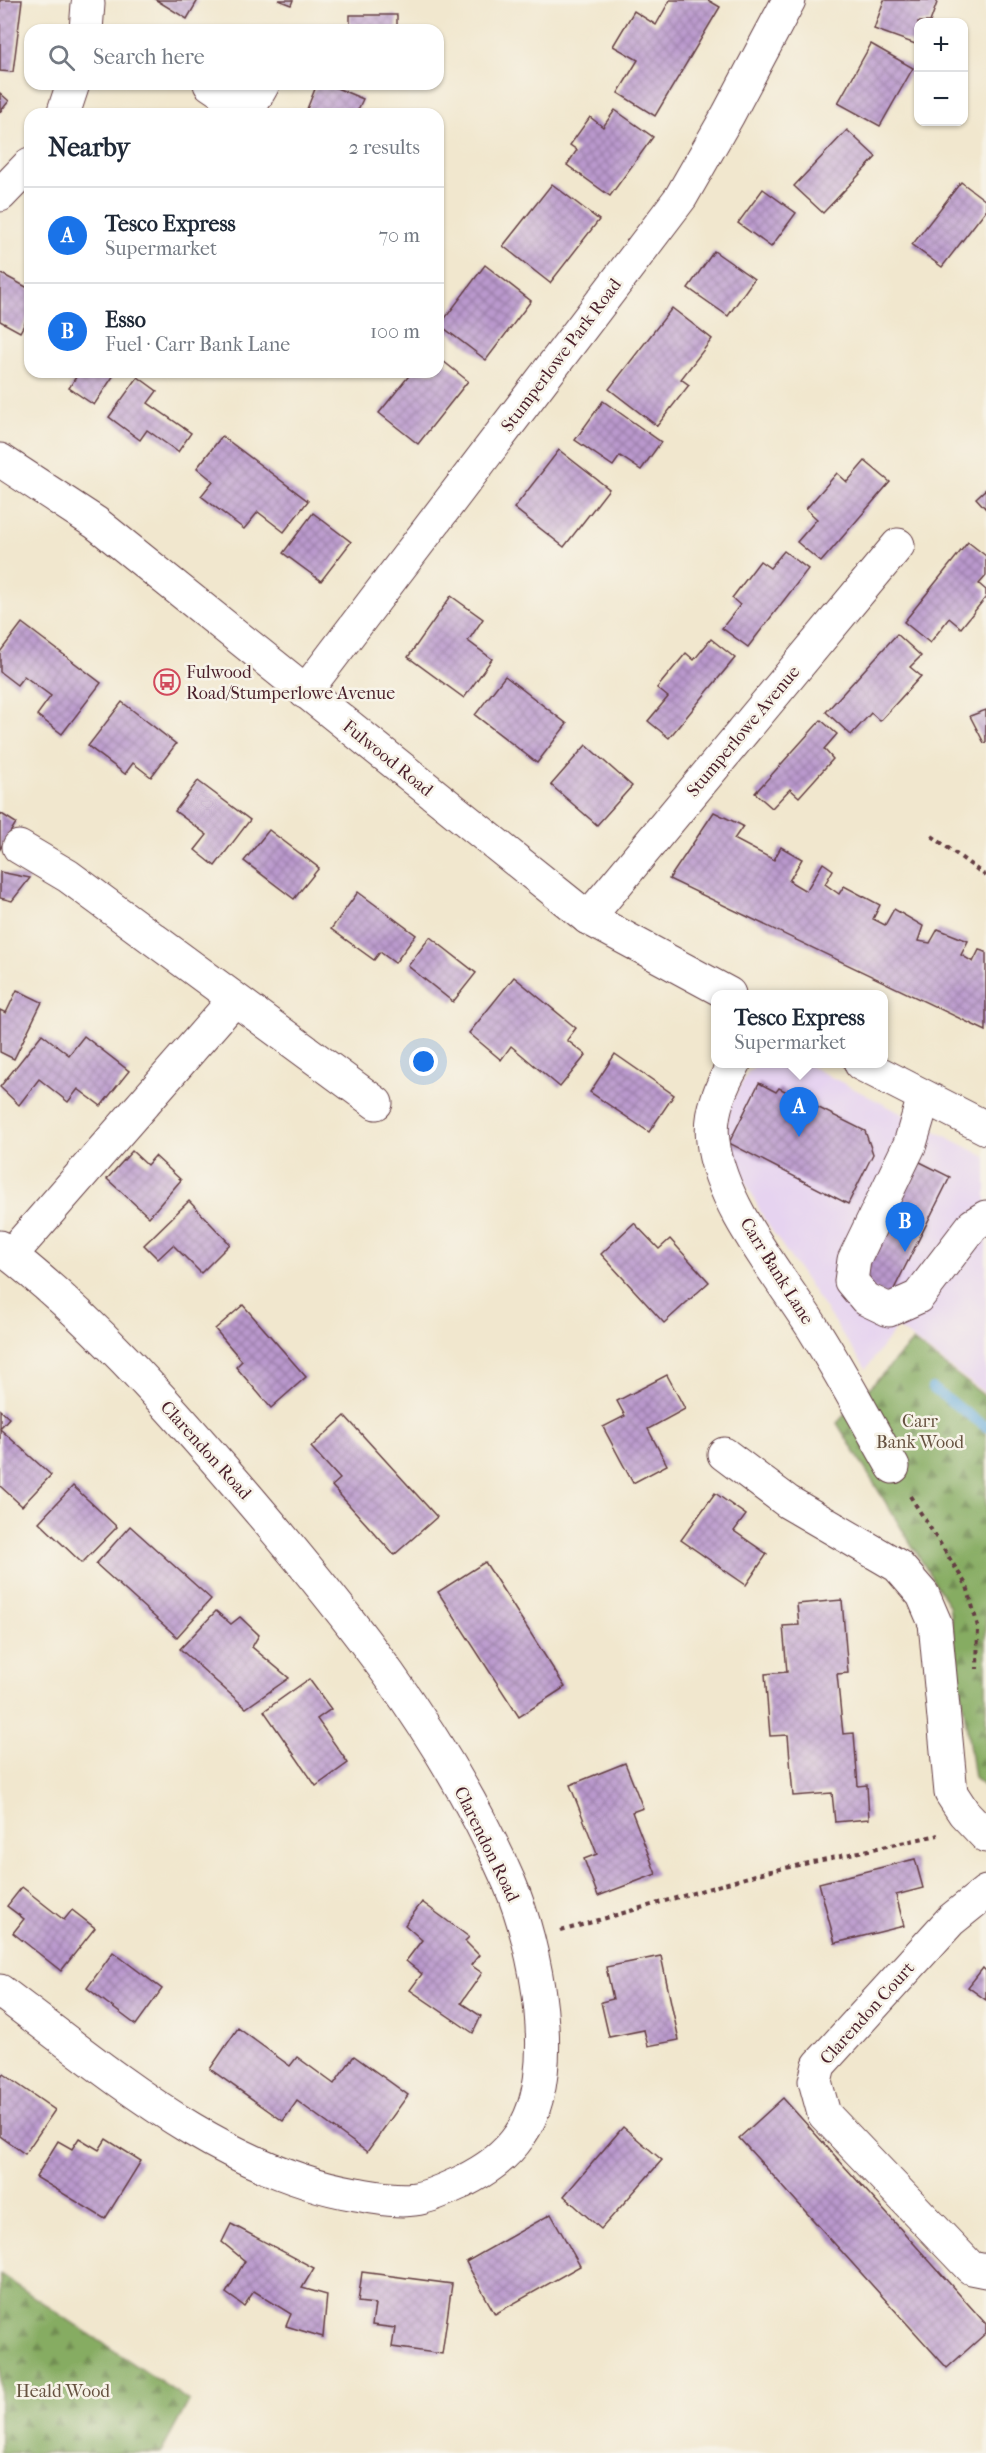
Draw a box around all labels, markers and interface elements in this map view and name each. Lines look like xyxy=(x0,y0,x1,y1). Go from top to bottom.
map controls xyxy=(914,18,968,126)
button: + xyxy=(914,18,968,72)
search box xyxy=(24,24,444,90)
icon: search xyxy=(45,41,78,74)
text: Search here xyxy=(93,44,205,70)
button: − xyxy=(914,72,968,126)
text: Nearby xyxy=(48,132,130,163)
text: 2 results xyxy=(349,136,420,159)
text: Tesco Express xyxy=(105,211,236,237)
text: A xyxy=(61,224,74,247)
text: 70 m xyxy=(378,224,420,247)
text: Supermarket xyxy=(105,237,217,260)
street label: Stumperlowe Park Road xyxy=(497,274,626,436)
text: Esso xyxy=(105,307,146,333)
text: B xyxy=(61,320,74,343)
text: 100 m xyxy=(370,320,420,343)
text: Fuel · Carr Bank Lane xyxy=(105,333,290,356)
street label: Stumperlowe Avenue xyxy=(682,661,804,801)
place label: Fulwood Road/Stumperlowe Avenue xyxy=(186,662,395,704)
bus stop icon: Fulwood Road/Stumperlowe Avenue xyxy=(152,667,182,697)
street label: Fulwood Road xyxy=(338,716,437,801)
popup xyxy=(711,990,888,1068)
text: Tesco Express xyxy=(734,1005,865,1031)
text: Supermarket xyxy=(734,1031,846,1054)
your location xyxy=(409,1047,438,1076)
pin: A xyxy=(780,1088,818,1137)
pin: B xyxy=(886,1202,924,1252)
street label: Carr Bank Lane xyxy=(735,1214,818,1329)
street label: Clarendon Road xyxy=(156,1397,256,1504)
park label: Carr Bank Wood xyxy=(876,1411,964,1453)
street label: Clarendon Road xyxy=(450,1783,524,1905)
street label: Clarendon Court xyxy=(816,1957,919,2069)
park label: Heald Wood xyxy=(16,2381,110,2402)

